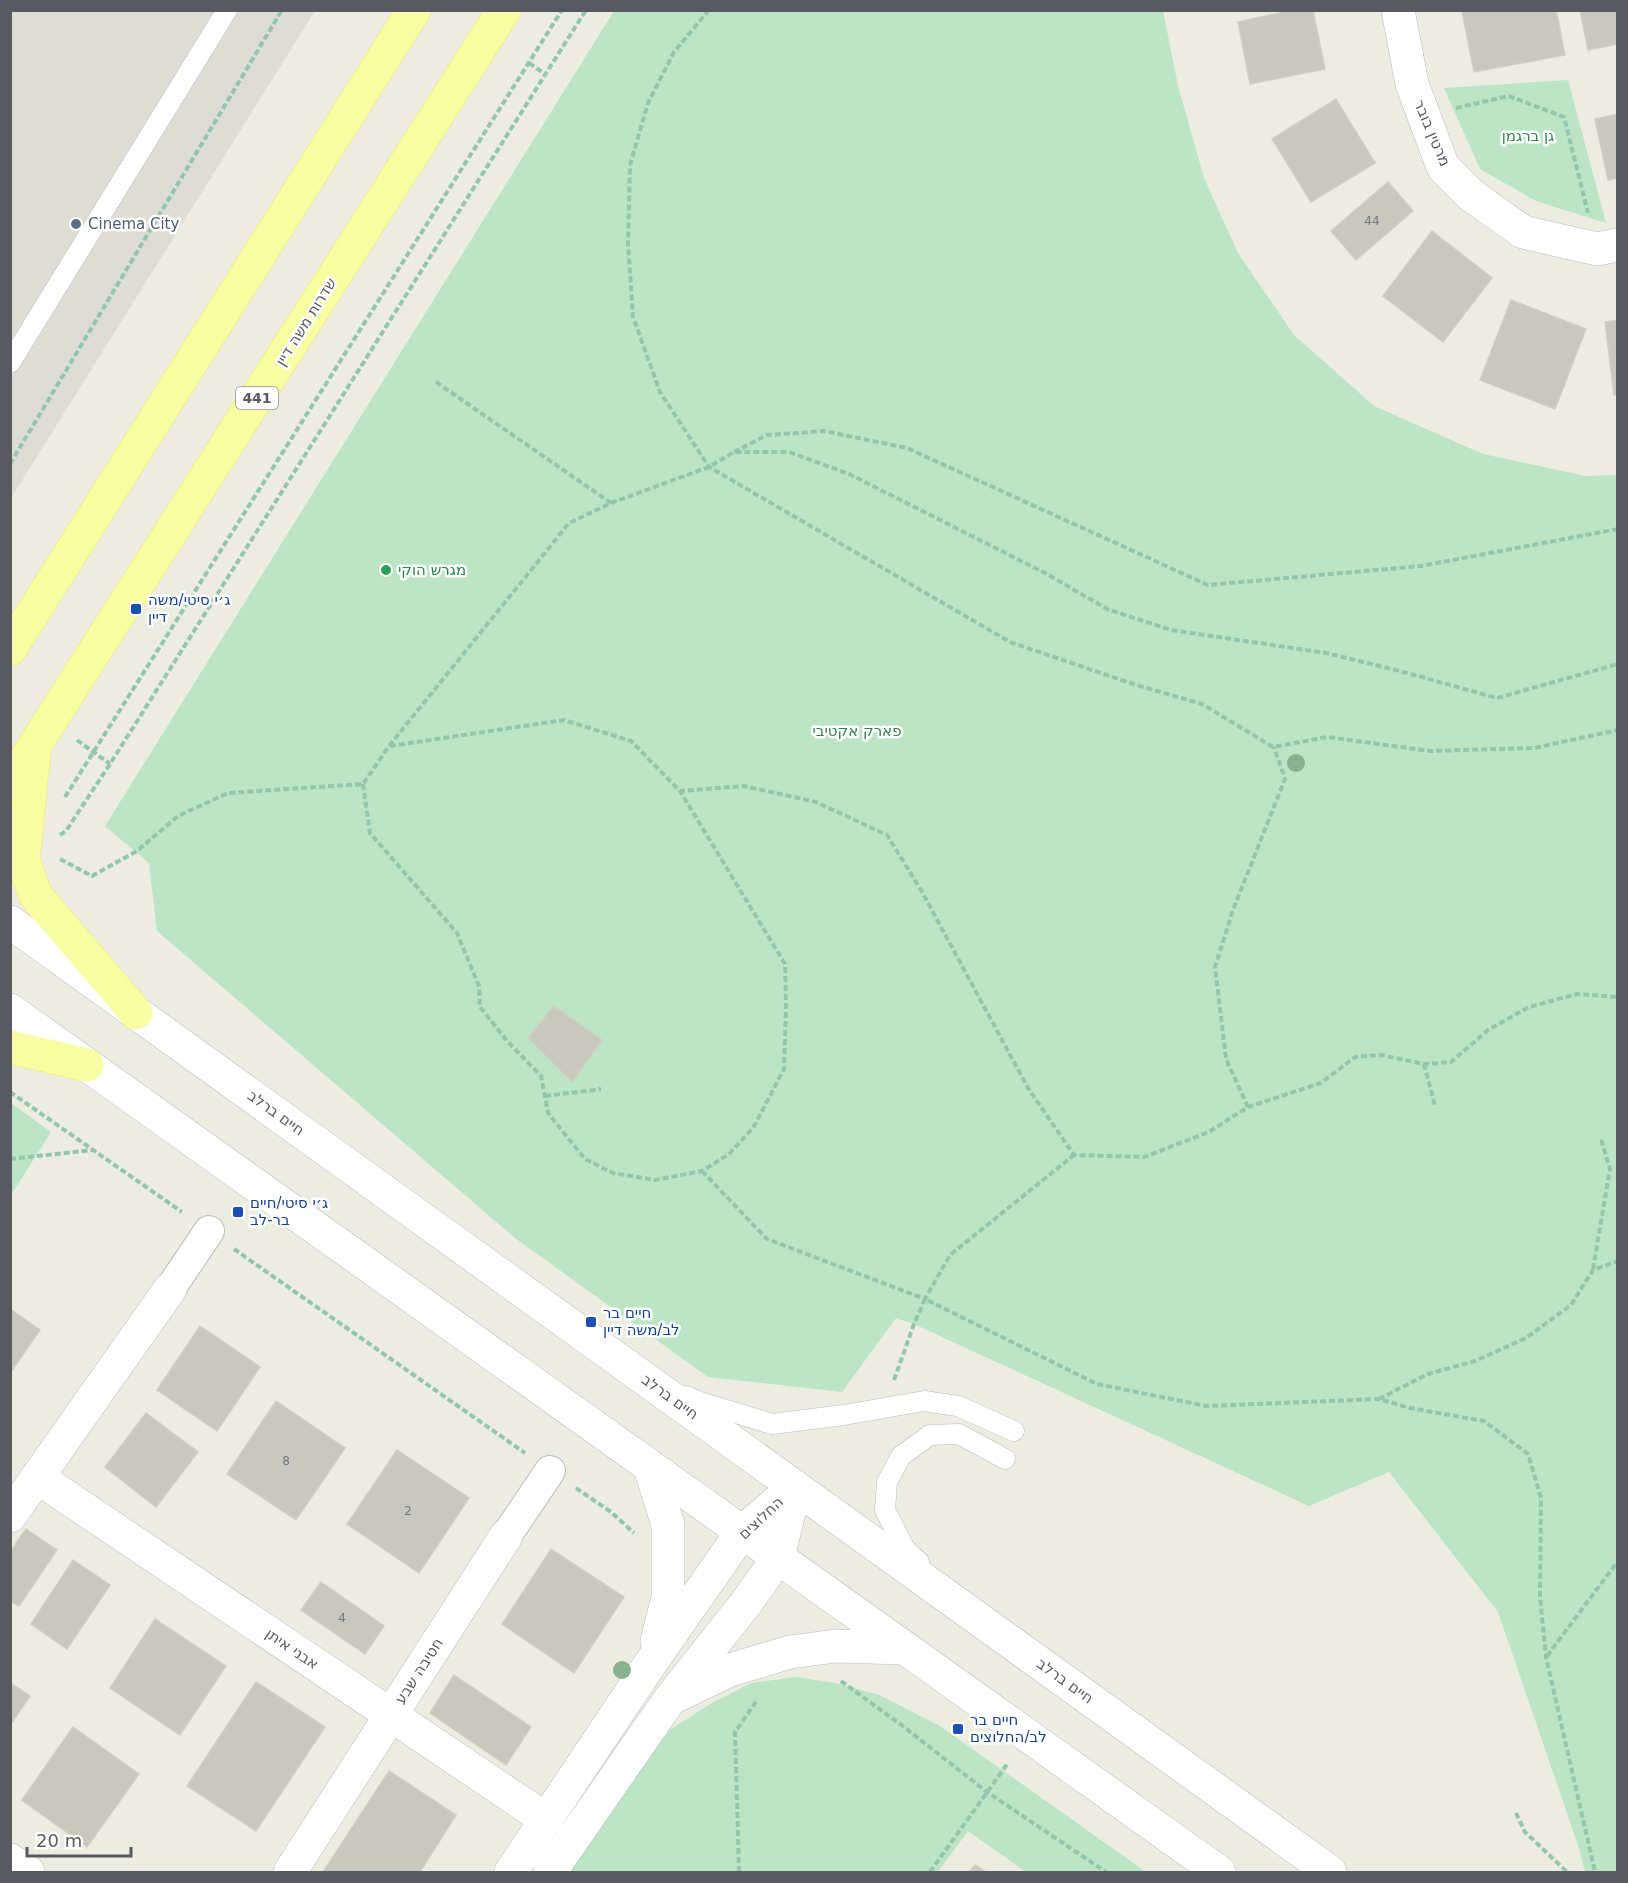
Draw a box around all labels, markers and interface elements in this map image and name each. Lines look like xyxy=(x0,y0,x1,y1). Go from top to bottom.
street label: מרטין בובר xyxy=(1410,97,1454,169)
park label: גן ברגמן xyxy=(1502,127,1554,145)
house number: 44 xyxy=(1364,214,1380,228)
place label: Cinema City xyxy=(88,215,179,233)
marker: Cinema City xyxy=(69,217,83,231)
street label: שדרות משה דיין xyxy=(272,275,340,369)
road number: 441 xyxy=(236,387,278,409)
place label: מגרש הוקי xyxy=(398,561,466,579)
marker: מגרש הוקי xyxy=(379,563,393,577)
place label: ג׳י סיטי/משה דיין xyxy=(148,591,230,626)
marker: ג׳י סיטי/משה דיין xyxy=(129,602,143,616)
park label: פארק אקטיבי xyxy=(812,722,902,740)
street label: חיים ברלב xyxy=(244,1086,308,1140)
place label: ג׳י סיטי/חיים בר-לב xyxy=(250,1194,328,1229)
marker: ג׳י סיטי/חיים בר-לב xyxy=(231,1205,245,1219)
place label: חיים בר לב/משה דיין xyxy=(603,1304,680,1339)
marker: חיים בר לב/משה דיין xyxy=(584,1315,598,1329)
street label: חיים ברלב xyxy=(638,1370,702,1424)
house number: 8 xyxy=(282,1454,290,1468)
street label: החלוצים xyxy=(735,1493,787,1543)
house number: 2 xyxy=(404,1504,412,1518)
house number: 4 xyxy=(338,1611,346,1625)
street label: אבני איתן xyxy=(262,1625,322,1673)
street label: חטיבה שבע xyxy=(391,1635,447,1707)
street label: חיים ברלב xyxy=(1033,1654,1097,1708)
place label: חיים בר לב/החלוצים xyxy=(970,1711,1047,1746)
marker: חיים בר לב/החלוצים xyxy=(951,1722,965,1736)
scale bar xyxy=(27,1820,130,1858)
text: 20 m xyxy=(36,1830,82,1851)

